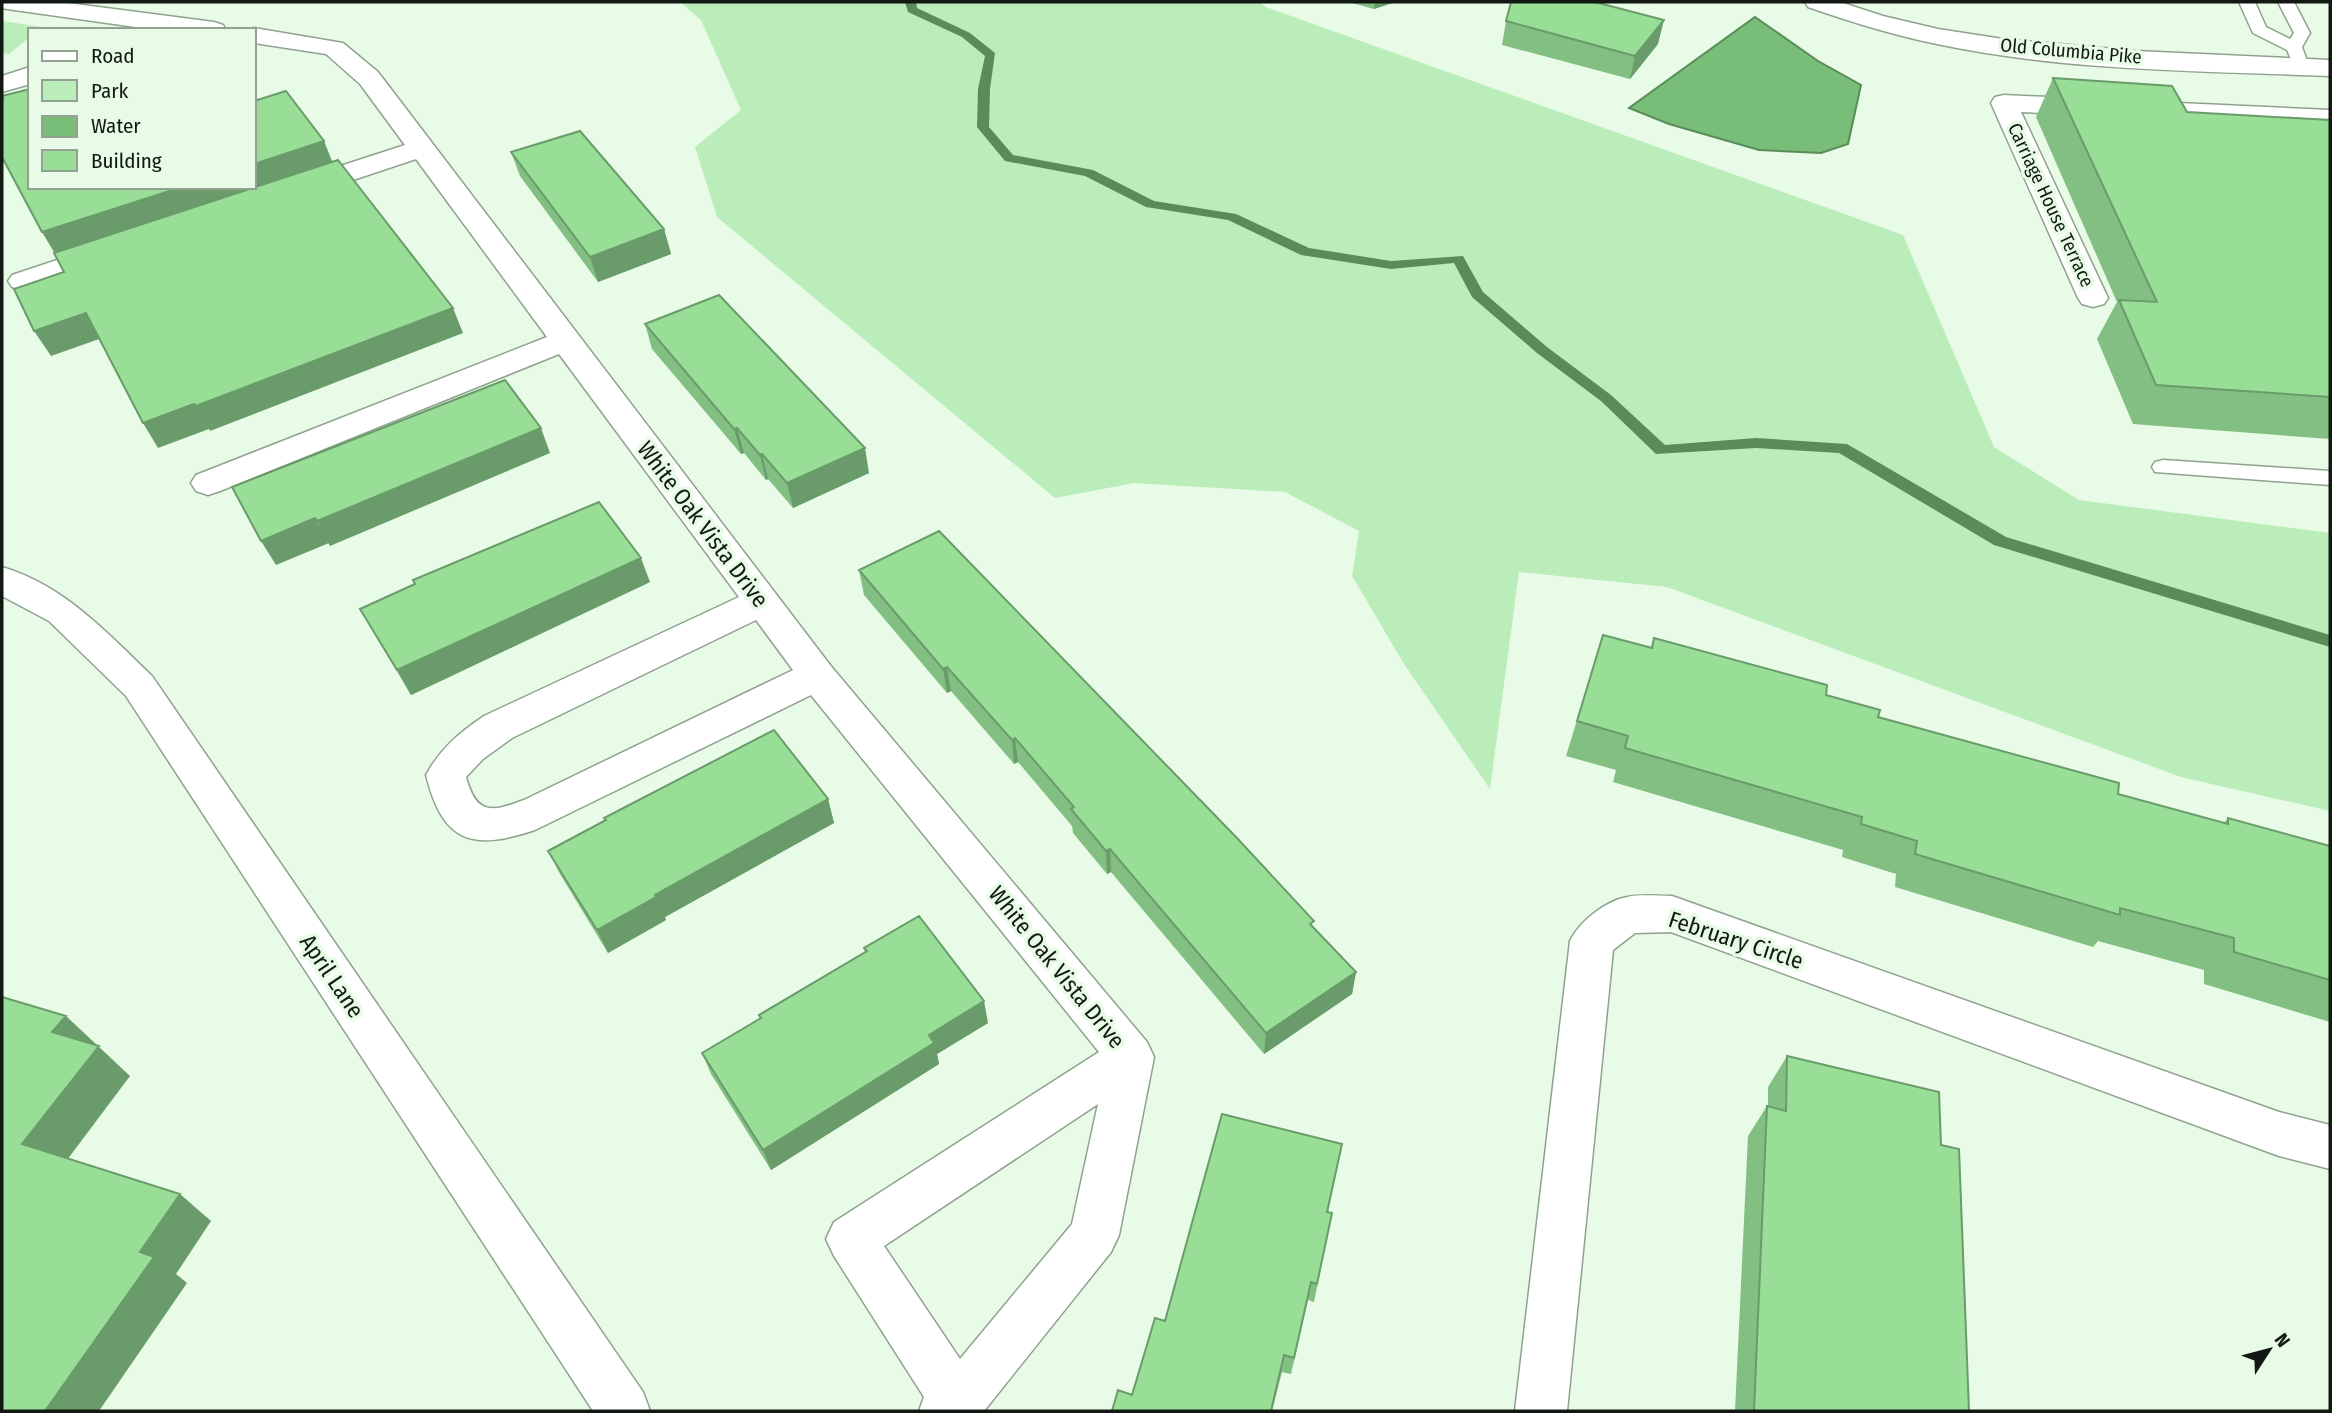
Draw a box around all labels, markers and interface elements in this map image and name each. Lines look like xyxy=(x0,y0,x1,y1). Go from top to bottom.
legend xyxy=(28,28,256,189)
street label: Old Columbia Pike xyxy=(1999,33,2143,69)
text: Road xyxy=(91,43,135,69)
text: Park xyxy=(91,78,129,104)
text: Water xyxy=(91,113,141,139)
street label: Carriage House Terrace xyxy=(2003,119,2099,291)
text: Building xyxy=(91,148,162,174)
street label: White Oak Vista Drive xyxy=(631,435,775,613)
street label: White Oak Vista Drive xyxy=(983,880,1131,1054)
street label: February Circle xyxy=(1665,905,1807,975)
street label: April Lane xyxy=(294,929,370,1023)
north arrow xyxy=(2234,1315,2304,1385)
text: N xyxy=(2270,1329,2295,1352)

